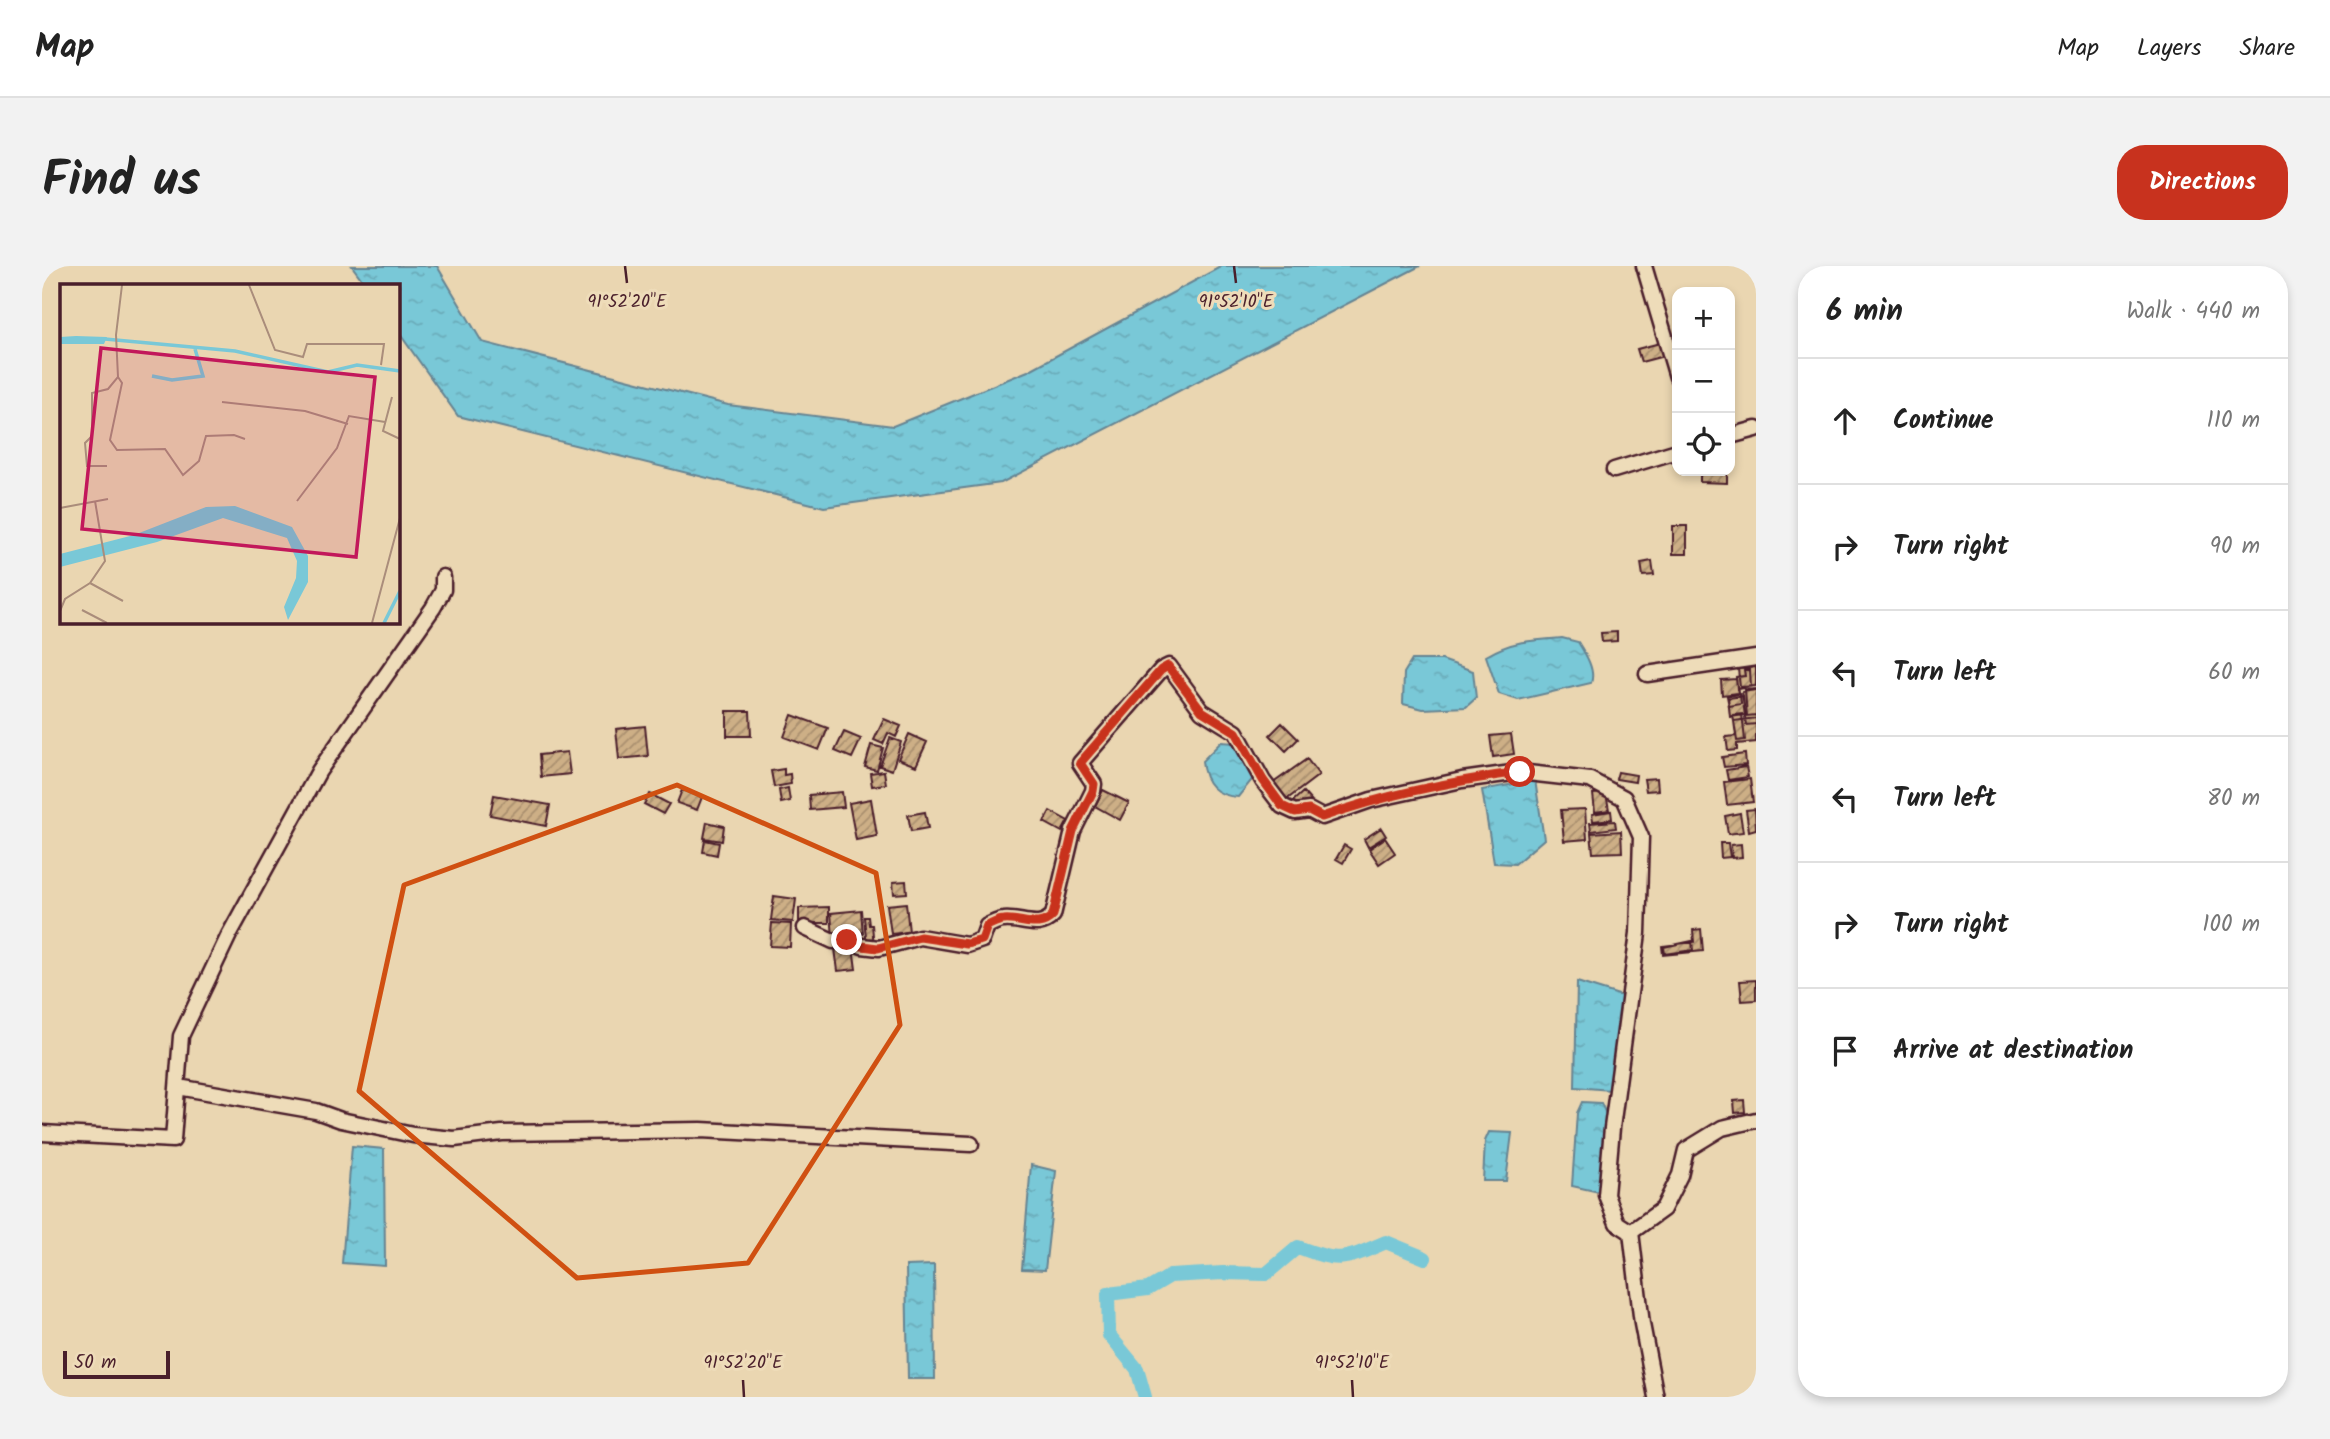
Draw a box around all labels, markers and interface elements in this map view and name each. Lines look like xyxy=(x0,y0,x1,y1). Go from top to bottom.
text: Map xyxy=(35,22,95,75)
text: Map xyxy=(2057,29,2099,68)
text: Layers xyxy=(2137,29,2201,68)
text: Share xyxy=(2239,29,2295,68)
text: Find us xyxy=(42,143,200,221)
button: Directions xyxy=(2117,145,2288,220)
inset map xyxy=(60,284,399,623)
map controls xyxy=(1672,287,1735,476)
button: + xyxy=(1672,287,1735,350)
text: 91°52'20"E xyxy=(587,288,667,317)
text: 91°52'10"E xyxy=(1199,288,1274,317)
text: 6 min xyxy=(1826,288,1903,336)
text: Walk · 440 m xyxy=(2127,294,2260,330)
button: − xyxy=(1672,350,1735,413)
text: Continue xyxy=(1893,400,1994,442)
icon: ahead xyxy=(1826,402,1864,440)
text: 110 m xyxy=(2207,403,2260,439)
button: locate xyxy=(1672,413,1735,476)
text: Turn right xyxy=(1893,526,2009,568)
icon: right xyxy=(1826,528,1864,566)
text: 90 m xyxy=(2210,529,2260,565)
text: Turn left xyxy=(1893,652,1996,694)
icon: left xyxy=(1826,654,1864,692)
text: 60 m xyxy=(2208,655,2260,691)
route start xyxy=(1504,756,1535,787)
text: Turn left xyxy=(1893,778,1996,820)
icon: left xyxy=(1826,780,1864,818)
text: 80 m xyxy=(2207,781,2260,817)
text: Turn right xyxy=(1893,904,2009,946)
icon: right xyxy=(1826,906,1864,944)
text: 100 m xyxy=(2202,907,2260,943)
route end xyxy=(831,924,862,955)
text: Arrive at destination xyxy=(1893,1030,2133,1072)
icon: arrive xyxy=(1826,1032,1864,1070)
scale bar xyxy=(63,1348,170,1380)
text: 50 m xyxy=(74,1348,116,1378)
text: 91°52'20"E xyxy=(703,1349,783,1378)
text: 91°52'10"E xyxy=(1315,1349,1390,1378)

